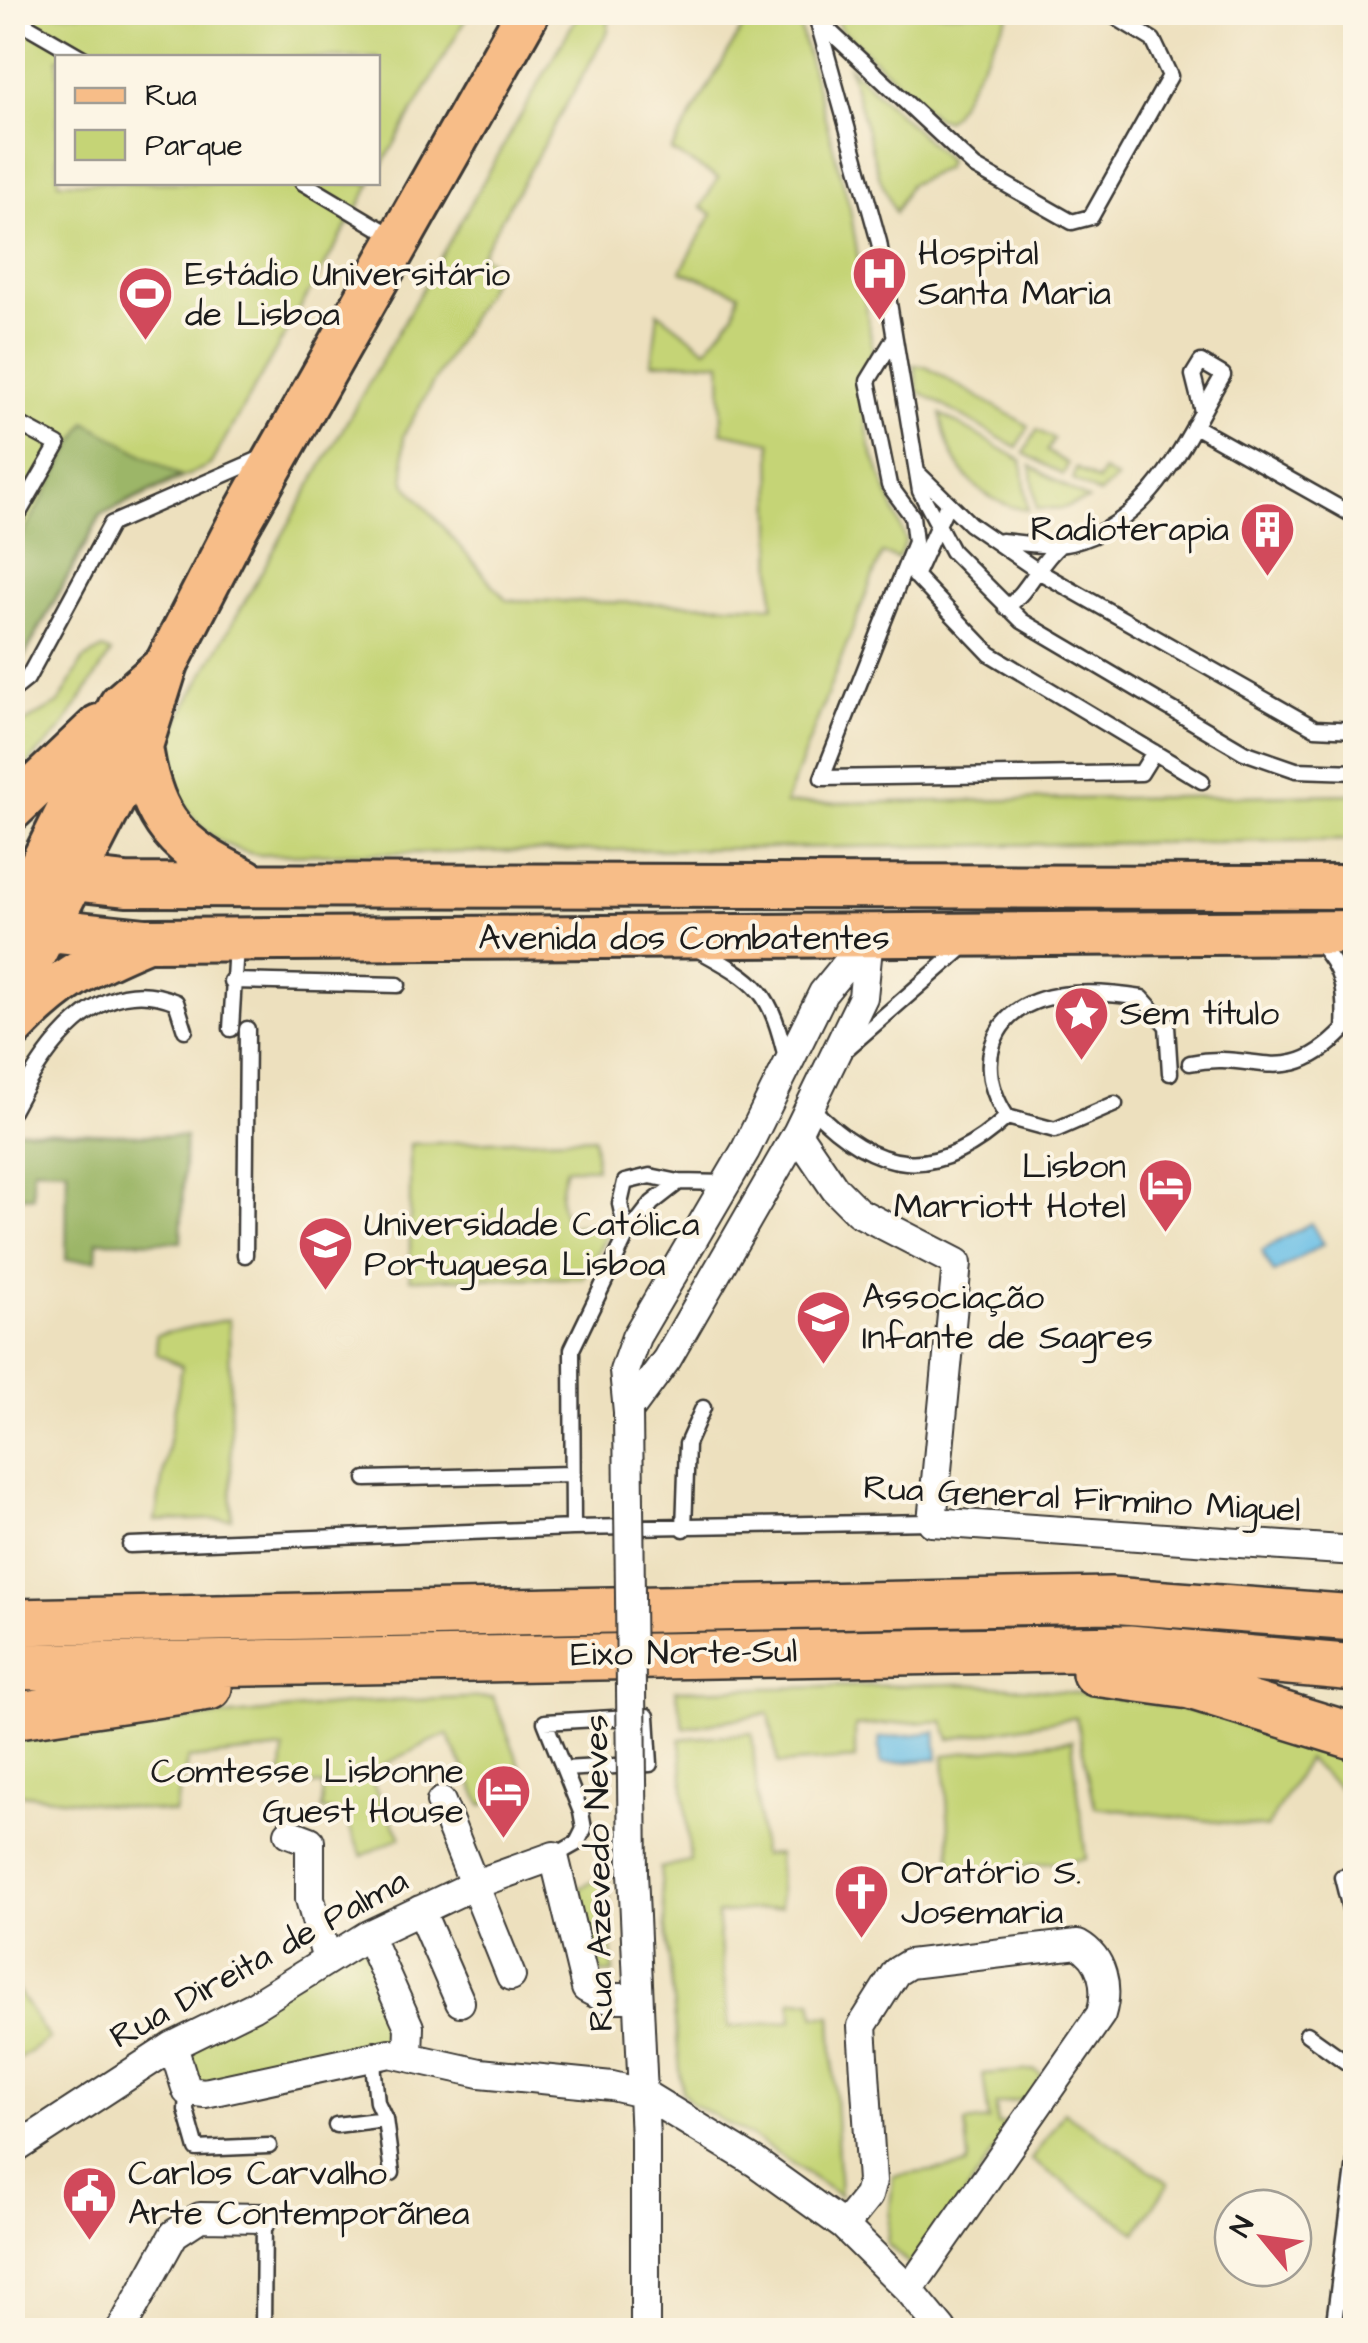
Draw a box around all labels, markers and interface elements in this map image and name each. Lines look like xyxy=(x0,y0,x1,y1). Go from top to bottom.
legend xyxy=(55,55,380,185)
text: Rua xyxy=(145,75,197,117)
text: Parque xyxy=(145,125,243,167)
place label: Hospital Santa Maria xyxy=(918,229,1111,318)
hospital icon: Hospital Santa Maria xyxy=(849,243,909,322)
place label: Estádio Universitário de Lisboa xyxy=(185,250,510,339)
sports icon: Estádio Universitário de Lisboa xyxy=(116,264,176,343)
building icon: Radioterapia xyxy=(1238,499,1298,578)
place label: Radioterapia xyxy=(1031,505,1229,554)
street label: Avenida dos Combatentes xyxy=(478,914,890,963)
place icon: Sem título xyxy=(1051,983,1111,1062)
place label: Sem título xyxy=(1120,989,1280,1038)
place label: Lisbon Marriott Hotel xyxy=(894,1142,1126,1231)
hotel icon: Lisbon Marriott Hotel xyxy=(1135,1156,1195,1235)
place label: Universidade Católica Portuguesa Lisboa xyxy=(364,1200,700,1291)
school or university icon: Universidade Católica Portuguesa Lisboa xyxy=(295,1214,355,1293)
place label: Associação Infante de Sagres xyxy=(862,1273,1153,1364)
school or university icon: Associação Infante de Sagres xyxy=(793,1287,853,1366)
street label: Rua General Firmino Miguel xyxy=(862,1463,1302,1537)
street label: Eixo Norte-Sul xyxy=(570,1627,798,1679)
street label: Rua Azevedo Neves xyxy=(572,1714,626,2032)
place label: Comtesse Lisbonne Guest House xyxy=(151,1747,464,1836)
hotel icon: Comtesse Lisbonne Guest House xyxy=(473,1761,533,1840)
place label: Oratório S. Josemaria xyxy=(901,1848,1081,1937)
street label: Rua Direita de Palma xyxy=(101,1857,417,2061)
church icon: Oratório S. Josemaria xyxy=(832,1862,892,1941)
place label: Carlos Carvalho Arte Contemporãnea xyxy=(128,2149,470,2238)
public building icon: Carlos Carvalho Arte Contemporãnea xyxy=(59,2163,119,2242)
north arrow xyxy=(1213,2188,1313,2288)
text: N xyxy=(1221,2209,1264,2244)

